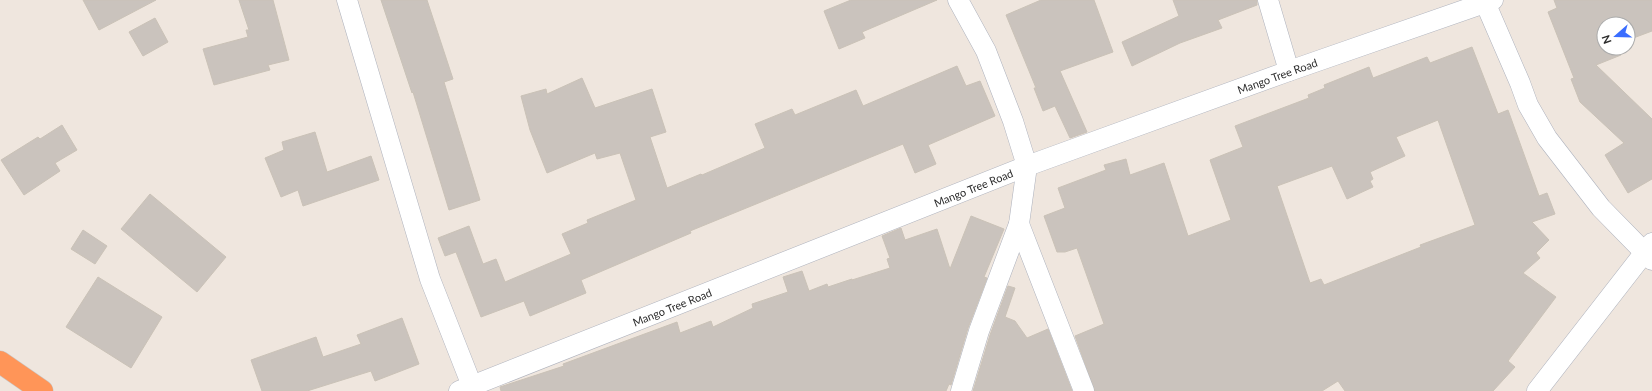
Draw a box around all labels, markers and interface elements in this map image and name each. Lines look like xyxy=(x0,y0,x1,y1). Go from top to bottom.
north arrow xyxy=(1596,16,1636,56)
text: N xyxy=(1599,33,1614,46)
street label: Mango Tree Road xyxy=(1235,55,1319,96)
street label: Mango Tree Road xyxy=(932,166,1015,209)
street label: Mango Tree Road xyxy=(630,285,713,328)

